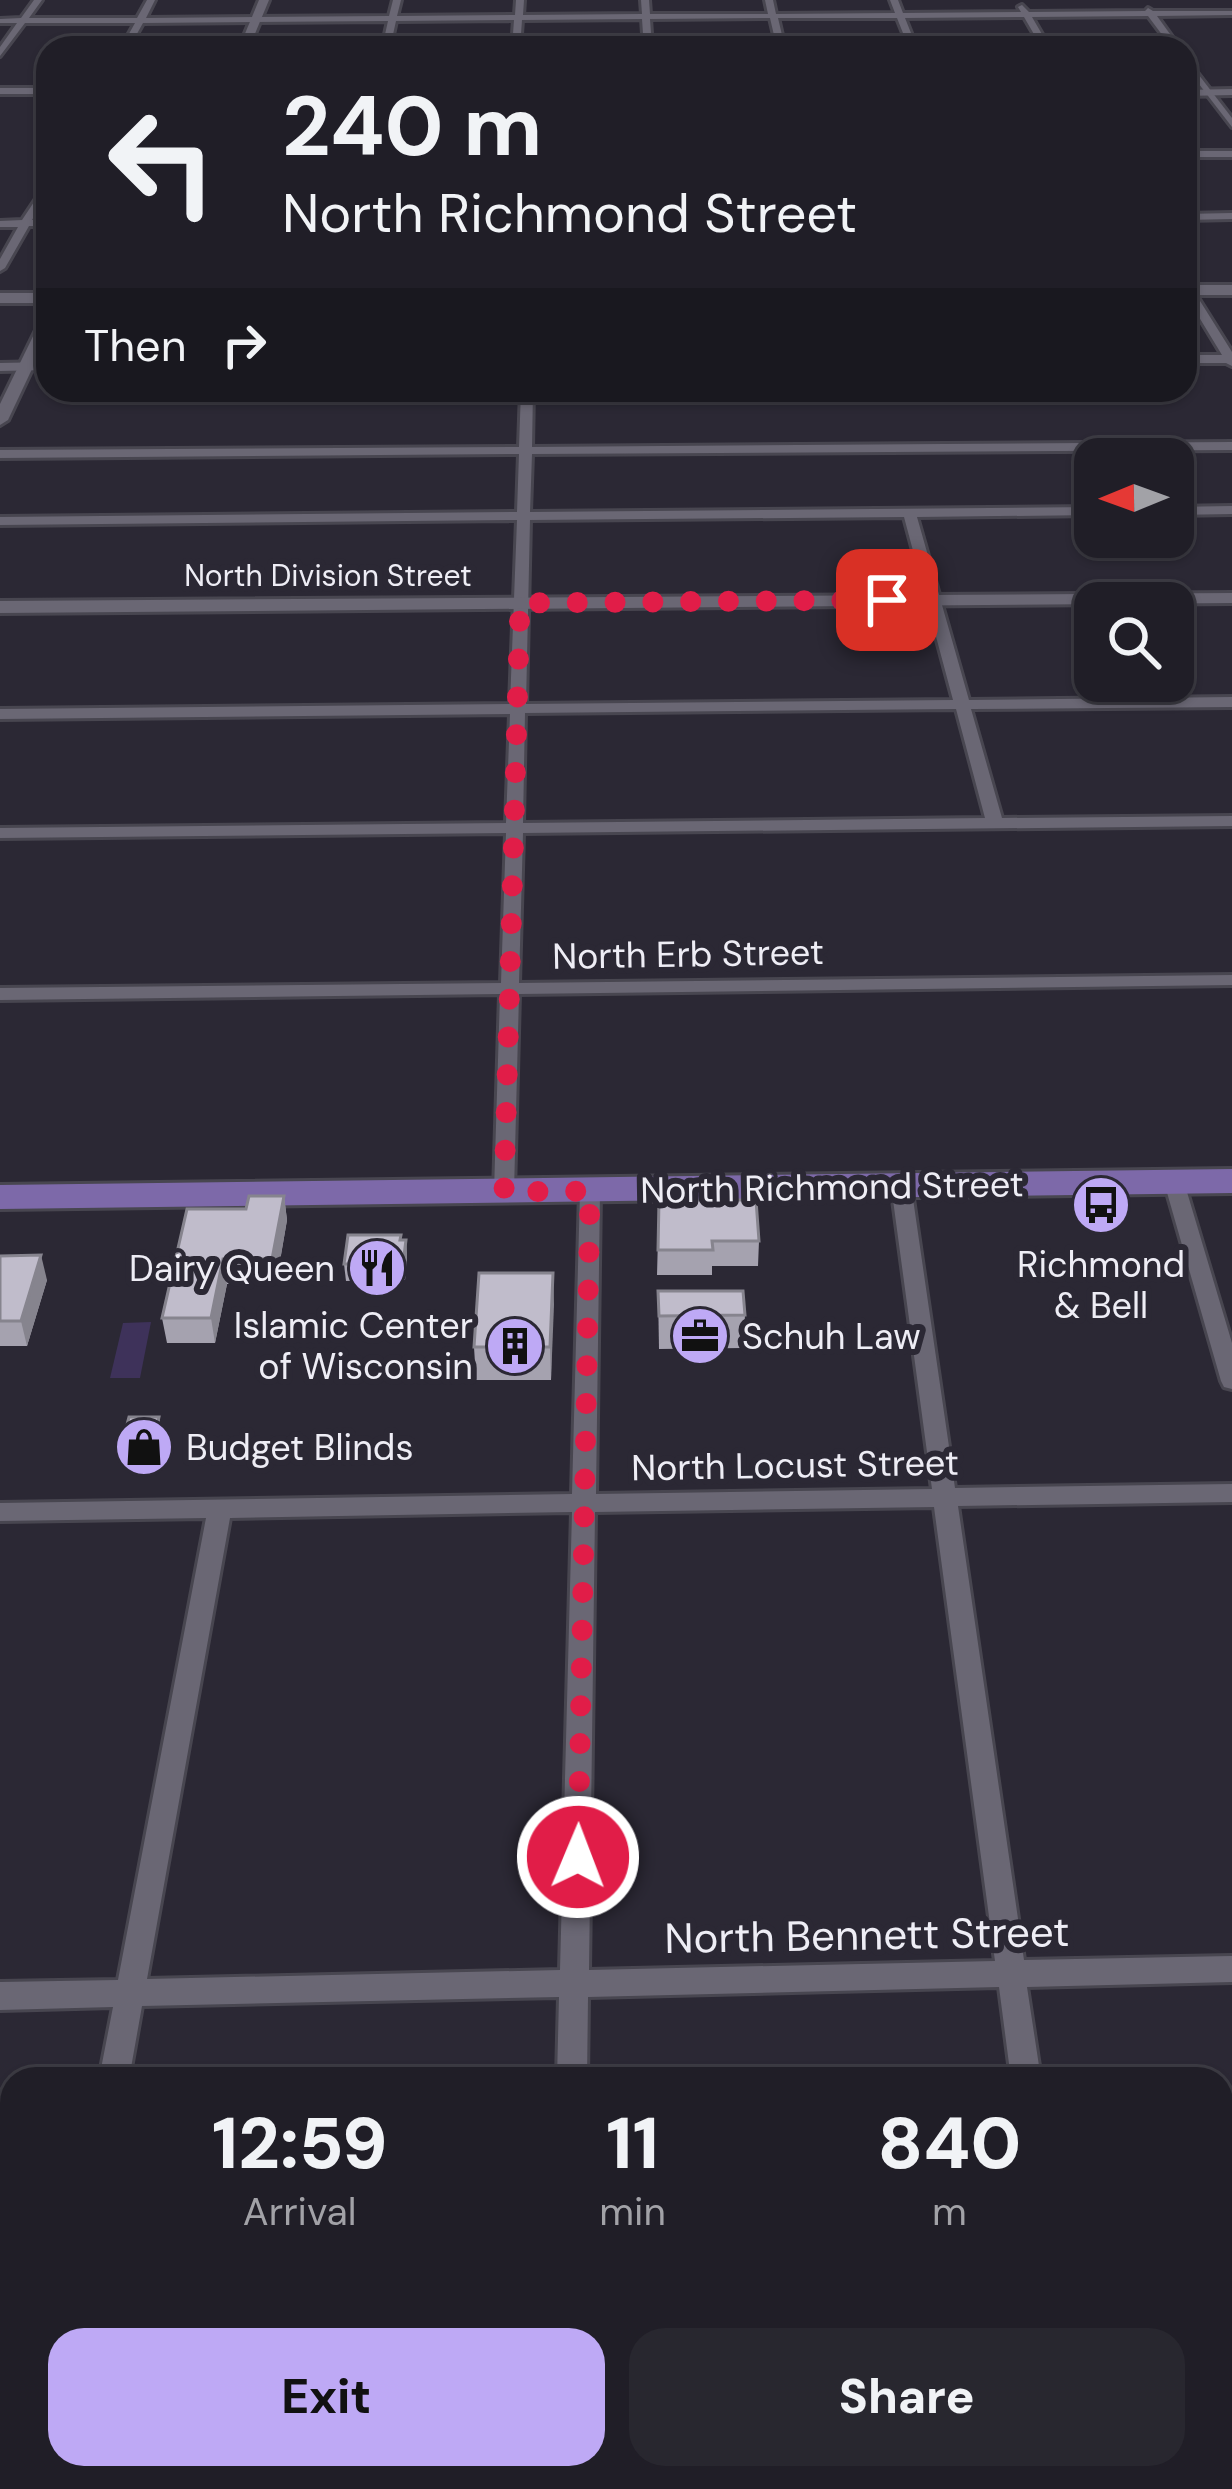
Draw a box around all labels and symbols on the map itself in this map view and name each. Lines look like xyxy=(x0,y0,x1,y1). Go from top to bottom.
north arrow xyxy=(1074,438,1194,558)
pin xyxy=(836,549,938,651)
street label: North Division Street xyxy=(184,556,472,595)
street label: North Erb Street xyxy=(552,928,824,980)
street label: North Richmond Street xyxy=(640,1160,1024,1214)
bus stop icon: Richmond & Bell xyxy=(1070,1174,1132,1236)
restaurant icon: Dairy Queen xyxy=(346,1237,408,1299)
place label: Richmond & Bell xyxy=(1017,1241,1185,1329)
place label: Dairy Queen xyxy=(129,1245,335,1292)
place label: Islamic Center of Wisconsin xyxy=(234,1302,473,1390)
office icon: Schuh Law xyxy=(669,1305,731,1367)
place label: Schuh Law xyxy=(742,1313,921,1360)
building icon: Islamic Center of Wisconsin xyxy=(484,1315,546,1377)
shop icon: Budget Blinds xyxy=(113,1416,175,1478)
place label: Budget Blinds xyxy=(186,1424,413,1471)
street label: North Locust Street xyxy=(631,1439,959,1491)
position arrow xyxy=(515,1794,641,1920)
street label: North Bennett Street xyxy=(664,1904,1070,1966)

